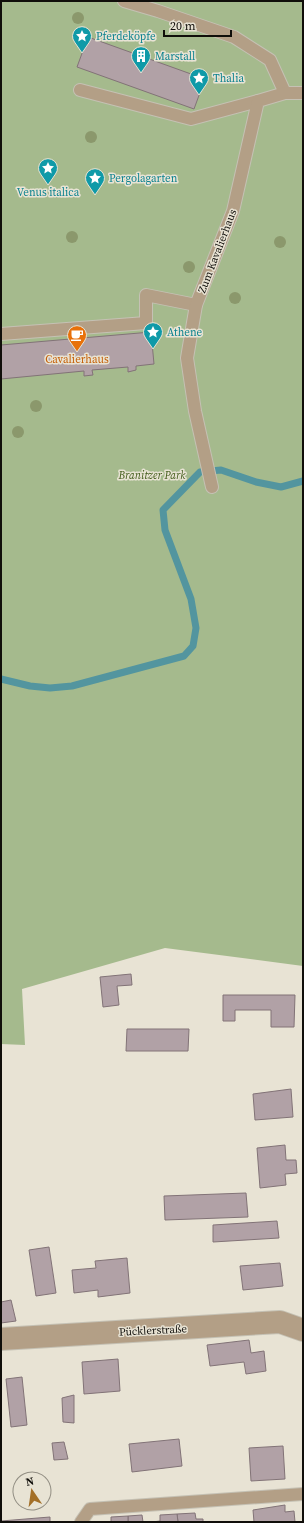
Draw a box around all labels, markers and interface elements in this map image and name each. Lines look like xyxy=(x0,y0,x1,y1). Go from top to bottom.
scale bar xyxy=(164,12,231,38)
text: 20 m xyxy=(170,18,196,34)
place icon: Pferdeköpfe xyxy=(71,25,93,53)
place label: Pferdeköpfe xyxy=(96,29,156,44)
building icon: Marstall xyxy=(130,45,152,73)
place label: Marstall xyxy=(155,49,195,64)
place icon: Thalia xyxy=(188,67,210,95)
place label: Thalia xyxy=(213,71,244,86)
place icon: Venus italica xyxy=(37,157,59,185)
place icon: Pergolagarten xyxy=(84,167,106,195)
place label: Pergolagarten xyxy=(109,171,178,186)
place label: Venus italica xyxy=(17,185,80,200)
street label: Zum Kavalierhaus xyxy=(195,207,240,295)
place icon: Athene xyxy=(142,321,164,349)
cafe icon: Cavalierhaus xyxy=(66,324,88,352)
place label: Athene xyxy=(167,325,203,340)
place label: Cavalierhaus xyxy=(45,352,109,367)
park label: Branitzer Park xyxy=(118,468,186,483)
street label: Pücklerstraße xyxy=(119,1321,188,1340)
north arrow xyxy=(12,1471,52,1511)
text: N xyxy=(24,1474,35,1490)

